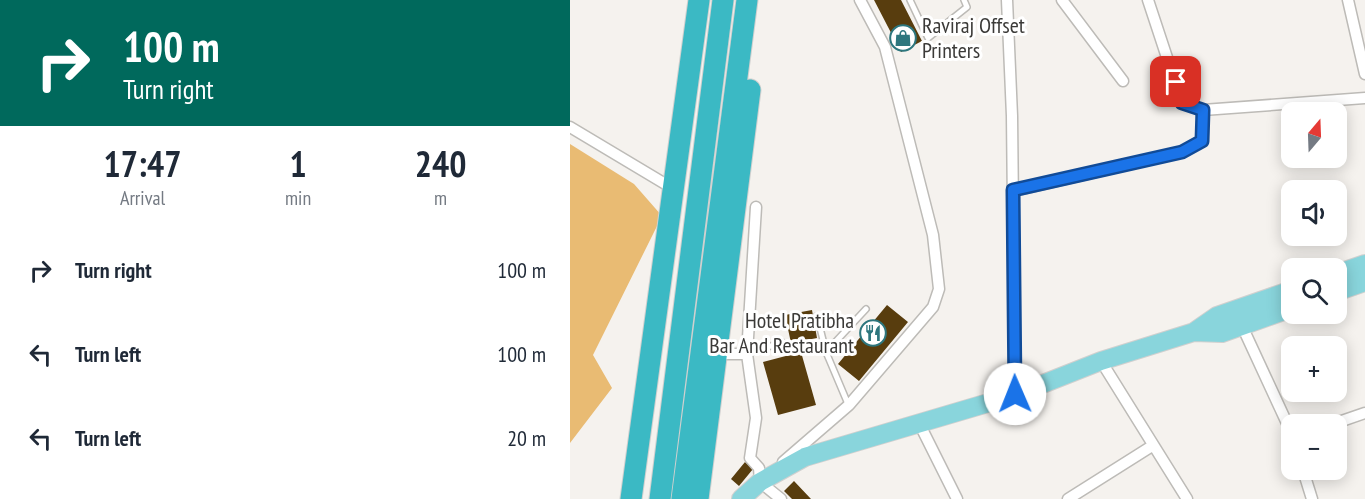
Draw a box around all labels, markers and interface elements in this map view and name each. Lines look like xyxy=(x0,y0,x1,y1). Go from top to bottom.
place label: Raviraj Offset Printers xyxy=(922,11,1025,64)
text: 100 m xyxy=(123,19,220,74)
shop icon: Raviraj Offset Printers xyxy=(888,23,918,53)
icon: right xyxy=(24,24,102,102)
pin xyxy=(1150,56,1201,107)
icon: arrive xyxy=(1159,65,1192,98)
text: Turn right xyxy=(123,72,214,106)
north arrow xyxy=(1281,102,1347,168)
map controls xyxy=(1281,102,1347,480)
text: 17:47 xyxy=(104,140,181,187)
text: 1 xyxy=(289,140,307,187)
text: 240 xyxy=(415,140,466,187)
button: sound xyxy=(1281,180,1347,246)
text: Arrival xyxy=(120,185,165,211)
text: min xyxy=(285,185,311,211)
text: m xyxy=(434,185,447,211)
icon: right xyxy=(24,254,57,287)
text: Turn right xyxy=(75,256,152,284)
text: 100 m xyxy=(497,256,546,284)
button: search xyxy=(1281,258,1347,324)
place label: Hotel Pratibha Bar And Restaurant xyxy=(709,306,854,359)
restaurant icon: Hotel Pratibha Bar And Restaurant xyxy=(858,318,888,348)
button: + xyxy=(1281,336,1347,402)
icon: left xyxy=(24,338,57,371)
text: Turn left xyxy=(75,340,141,368)
text: 100 m xyxy=(497,340,546,368)
position arrow xyxy=(983,362,1047,426)
button: − xyxy=(1281,414,1347,480)
icon: left xyxy=(24,422,57,455)
text: Turn left xyxy=(75,424,141,452)
text: 20 m xyxy=(507,424,546,452)

